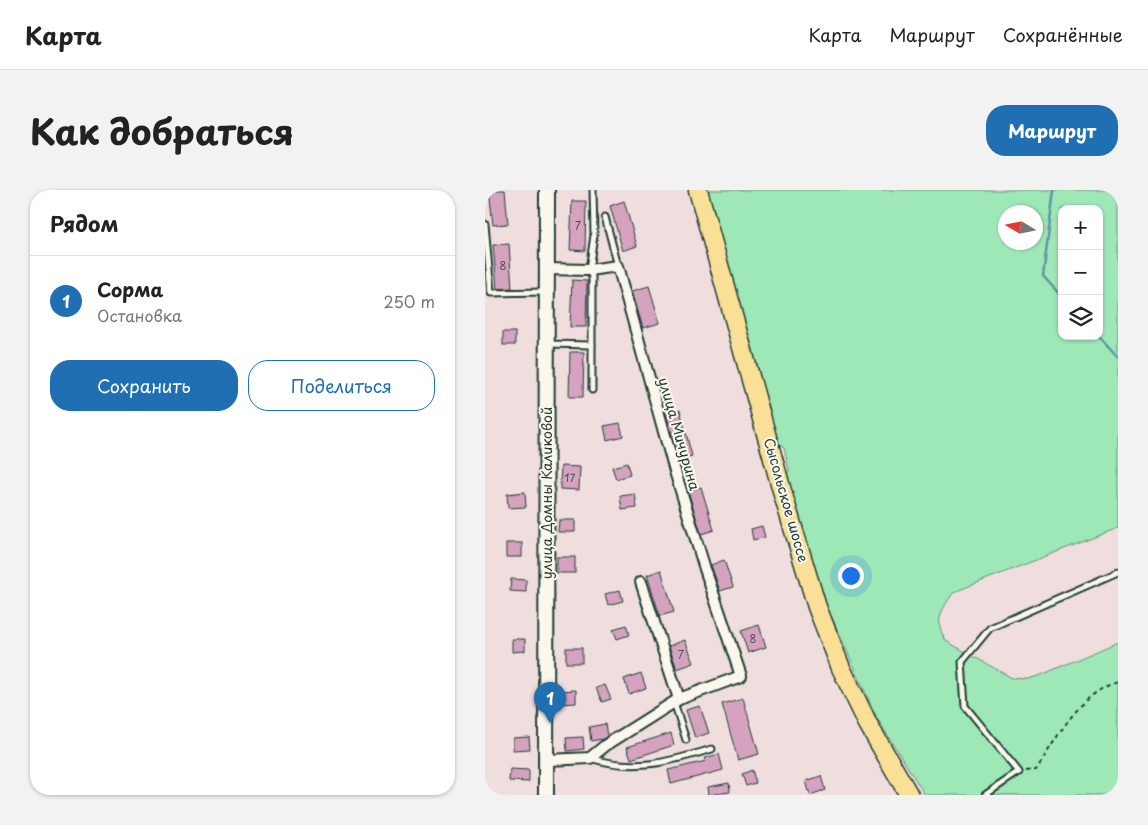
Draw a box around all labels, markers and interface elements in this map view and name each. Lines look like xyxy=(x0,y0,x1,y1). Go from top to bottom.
text: Карта xyxy=(25,17,102,53)
text: Карта xyxy=(809,21,861,48)
text: Маршрут xyxy=(889,21,975,48)
text: Сохранённые xyxy=(1003,21,1123,48)
text: Как добраться xyxy=(30,104,294,157)
button: Маршрут xyxy=(986,105,1118,156)
north arrow xyxy=(998,205,1043,250)
map controls xyxy=(1058,205,1103,340)
button: + xyxy=(1058,205,1103,250)
text: Рядом xyxy=(50,207,118,239)
house number: 7 xyxy=(575,217,581,234)
button: − xyxy=(1058,250,1103,295)
house number: 8 xyxy=(500,257,507,274)
text: Сорма xyxy=(97,275,163,303)
text: 1 xyxy=(62,289,70,313)
text: 250 m xyxy=(384,289,435,313)
button: layers xyxy=(1058,295,1103,340)
text: Остановка xyxy=(97,303,182,327)
button: Сохранить xyxy=(50,360,238,411)
button: Поделиться xyxy=(248,360,435,411)
street label: улица Мичурина xyxy=(653,375,706,493)
street label: улица Домны Каликовой xyxy=(536,407,557,579)
street label: Сысольское шоссе xyxy=(759,435,814,564)
house number: 17 xyxy=(565,469,576,486)
your location xyxy=(838,563,864,589)
house number: 8 xyxy=(750,630,757,647)
house number: 7 xyxy=(678,646,684,663)
pin: 1 xyxy=(534,682,566,723)

